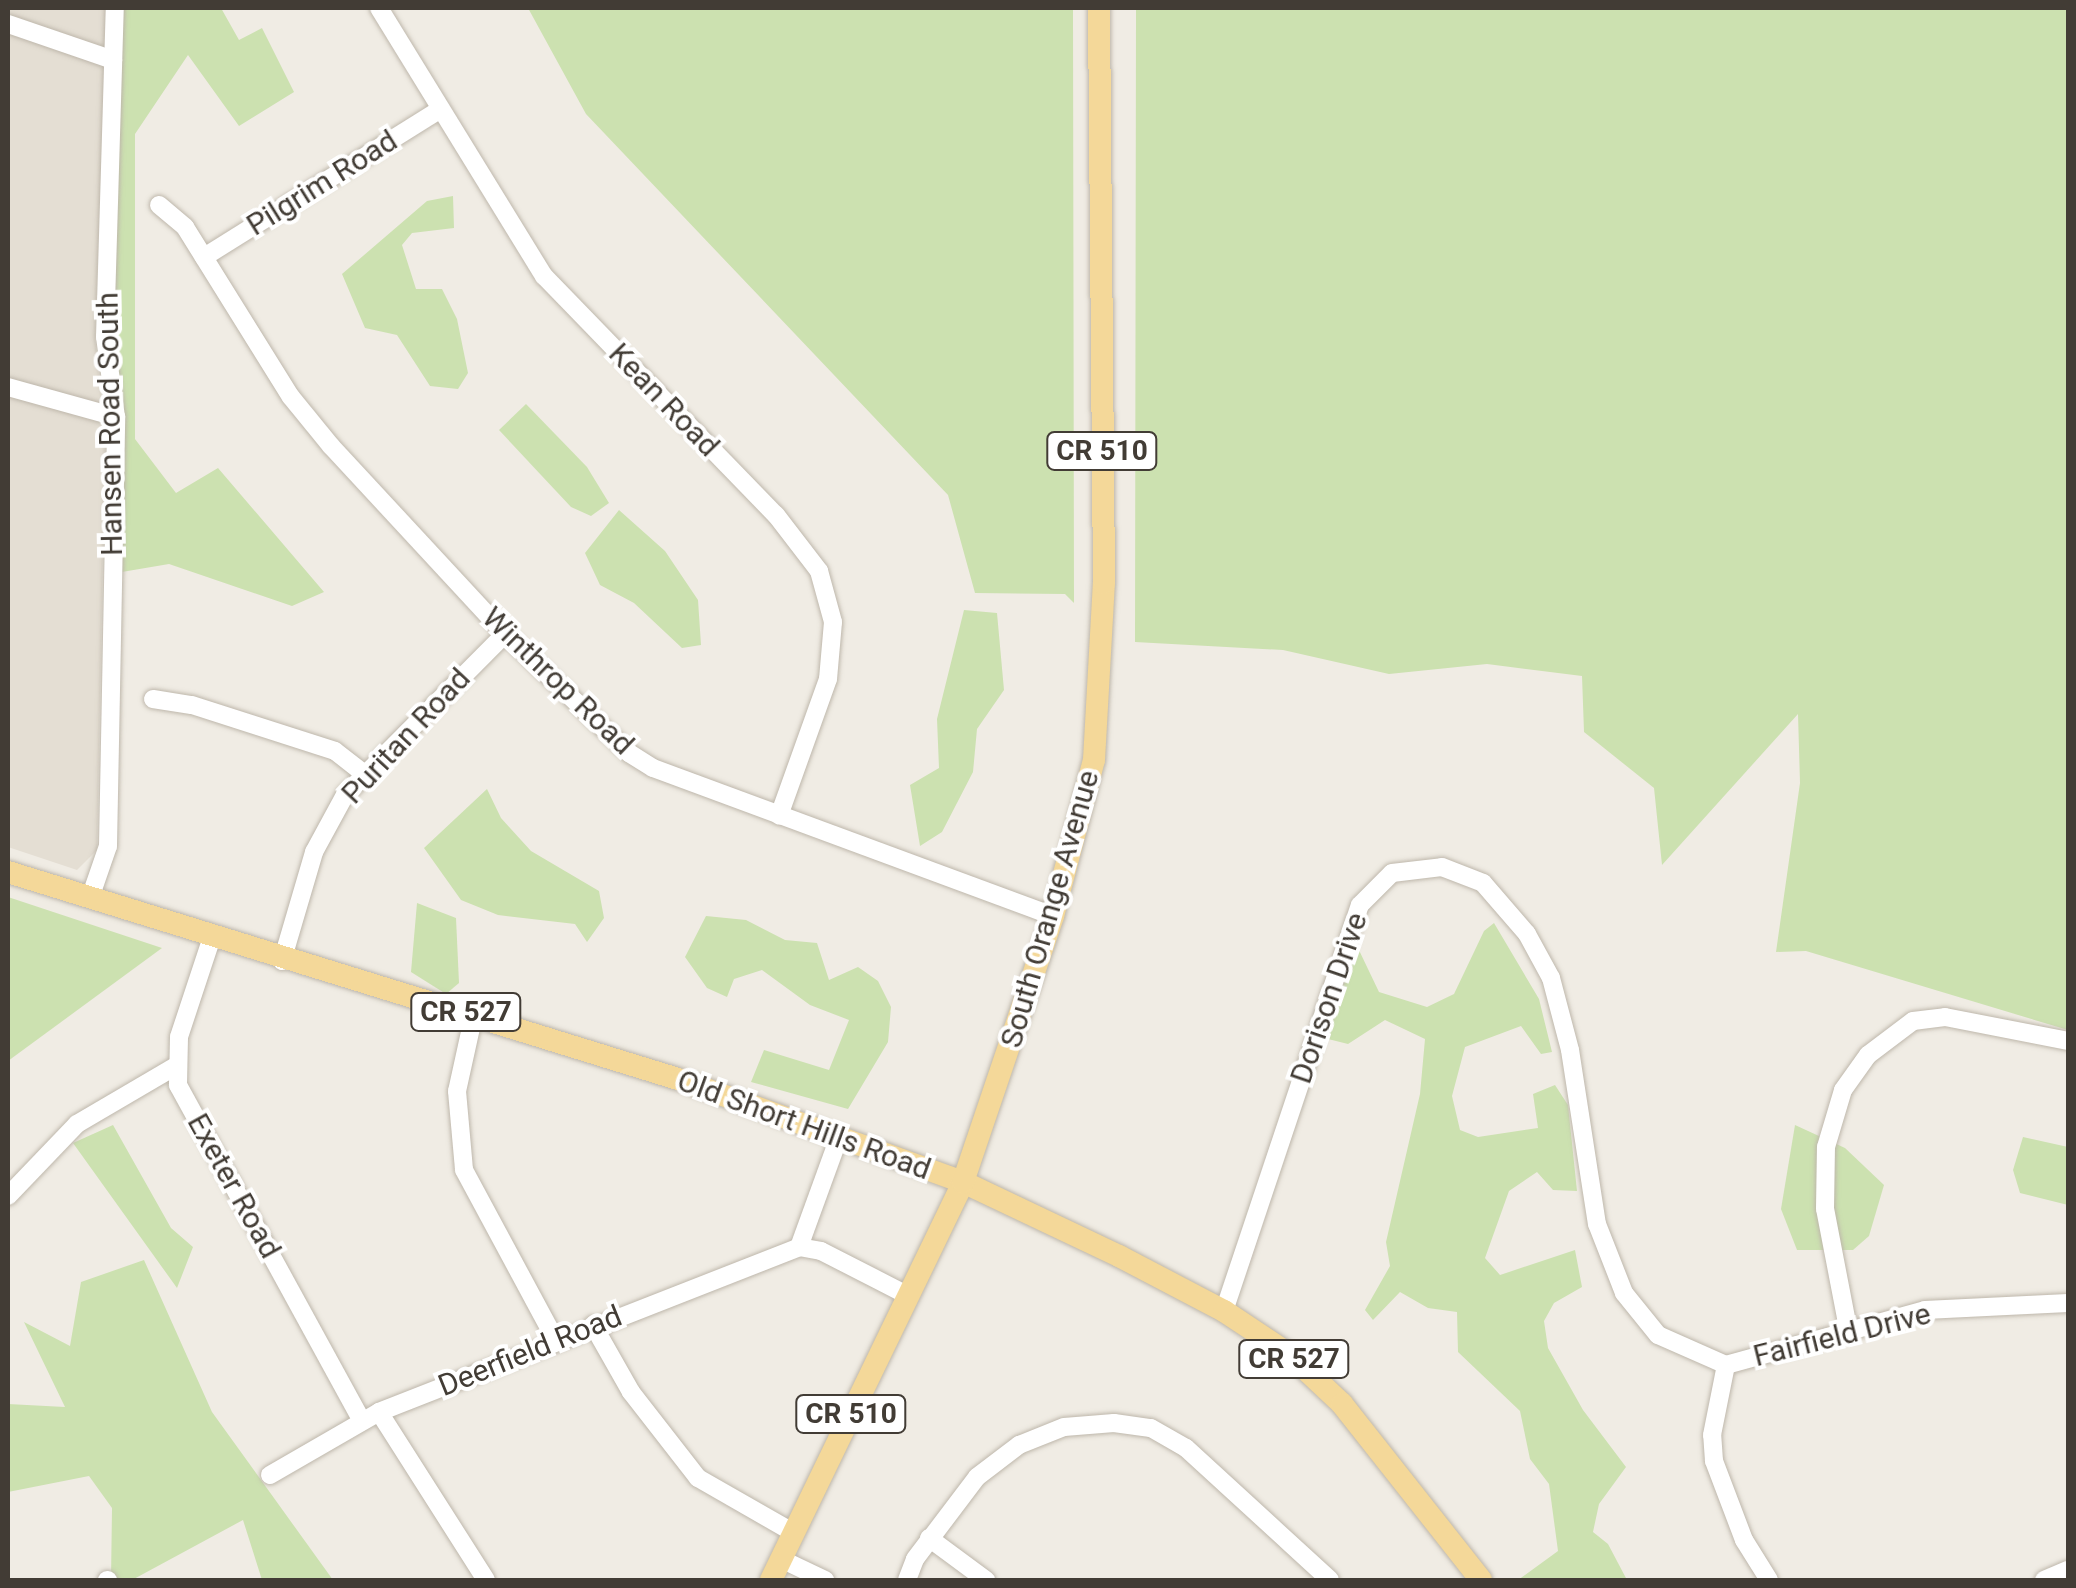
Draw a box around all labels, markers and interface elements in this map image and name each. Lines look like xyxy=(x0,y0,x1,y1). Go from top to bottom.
street label: Pilgrim Road xyxy=(240,123,404,243)
street label: Hansen Road South xyxy=(90,292,130,556)
street label: Kean Road xyxy=(601,336,727,464)
road number: CR 510 xyxy=(1044,428,1160,474)
street label: Winthrop Road xyxy=(475,600,641,762)
street label: Puritan Road xyxy=(334,661,478,811)
street label: South Orange Avenue xyxy=(993,766,1107,1052)
street label: Dorison Drive xyxy=(1283,908,1375,1088)
road number: CR 527 xyxy=(408,989,524,1035)
street label: Old Short Hills Road xyxy=(672,1062,936,1188)
street label: Exeter Road xyxy=(180,1107,288,1265)
street label: Fairfield Drive xyxy=(1750,1296,1934,1374)
street label: Deerfield Road xyxy=(433,1298,627,1404)
road number: CR 527 xyxy=(1236,1336,1352,1382)
road number: CR 510 xyxy=(794,1391,908,1437)

